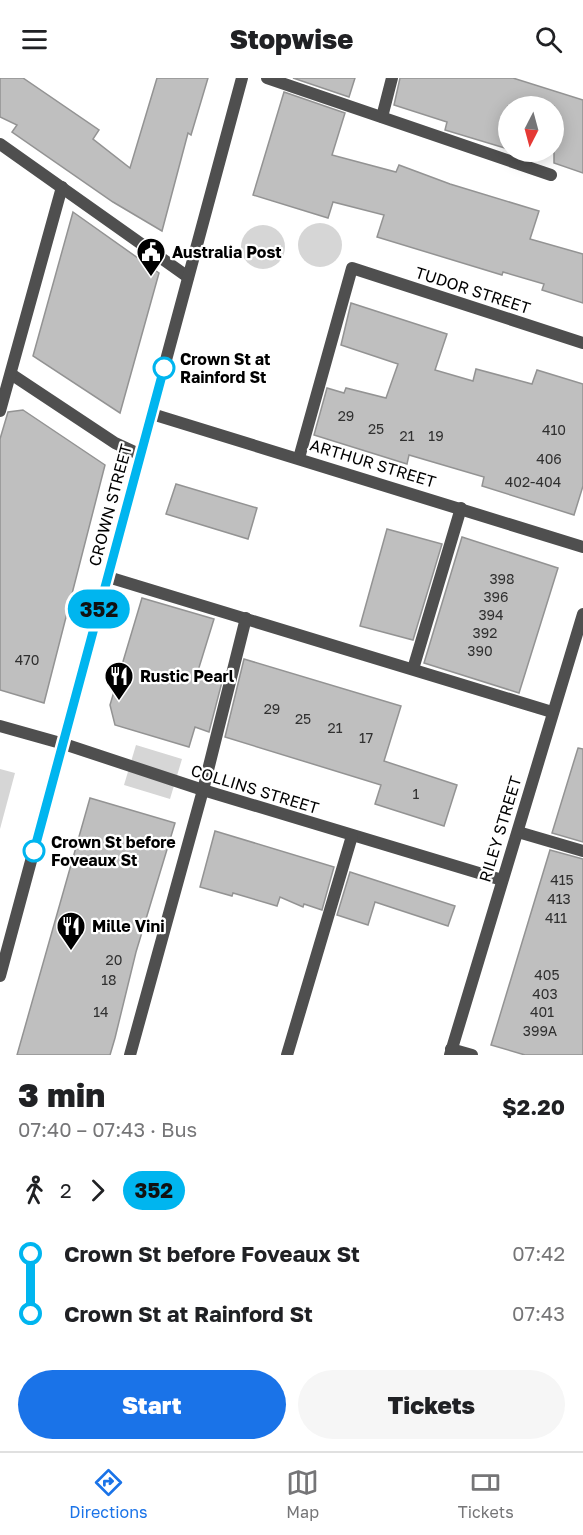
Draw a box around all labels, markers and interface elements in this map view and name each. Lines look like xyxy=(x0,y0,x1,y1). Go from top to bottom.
icon: menu xyxy=(18,23,51,56)
text: Stopwise xyxy=(230,23,353,55)
icon: search xyxy=(532,23,565,56)
north arrow xyxy=(498,96,564,162)
map controls xyxy=(498,96,564,162)
public building icon: Australia Post xyxy=(135,236,167,278)
place label: Australia Post xyxy=(172,242,282,262)
street label: TUDOR STREET xyxy=(413,262,533,318)
place label: Crown St at Rainford St xyxy=(180,349,270,387)
marker: Crown St at Rainford St xyxy=(153,357,175,379)
house number: 29 xyxy=(338,407,354,424)
house number: 25 xyxy=(368,420,384,437)
house number: 410 xyxy=(542,421,566,438)
house number: 21 xyxy=(400,427,415,444)
house number: 19 xyxy=(428,427,444,444)
street label: ARTHUR STREET xyxy=(308,434,438,492)
street label: CROWN STREET xyxy=(84,442,136,568)
house number: 406 xyxy=(536,450,562,467)
house number: 402-404 xyxy=(505,473,561,490)
house number: 398 xyxy=(489,570,515,587)
house number: 396 xyxy=(483,588,509,605)
line badge: 352 xyxy=(64,590,134,628)
text: 352 xyxy=(80,596,118,622)
house number: 394 xyxy=(478,606,504,623)
house number: 392 xyxy=(473,624,497,641)
house number: 390 xyxy=(467,642,493,659)
house number: 470 xyxy=(15,651,39,668)
restaurant icon: Rustic Pearl xyxy=(103,660,135,702)
place label: Rustic Pearl xyxy=(140,666,235,686)
house number: 29 xyxy=(264,700,280,717)
house number: 25 xyxy=(295,710,311,727)
house number: 21 xyxy=(328,719,343,736)
house number: 17 xyxy=(359,729,373,746)
street label: COLLINS STREET xyxy=(189,760,322,818)
street label: RILEY STREET xyxy=(474,774,526,884)
house number: 1 xyxy=(413,785,420,802)
place label: Crown St before Foveaux St xyxy=(51,832,176,870)
marker: Crown St before Foveaux St xyxy=(23,840,45,862)
house number: 415 xyxy=(550,871,574,888)
house number: 413 xyxy=(547,890,571,907)
house number: 411 xyxy=(545,909,567,926)
restaurant icon: Mille Vini xyxy=(55,910,87,952)
place label: Mille Vini xyxy=(92,916,165,936)
house number: 20 xyxy=(106,951,122,968)
house number: 405 xyxy=(534,966,560,983)
house number: 18 xyxy=(101,971,117,988)
house number: 403 xyxy=(532,985,558,1002)
house number: 14 xyxy=(93,1003,109,1020)
house number: 401 xyxy=(530,1003,554,1020)
house number: 399A xyxy=(523,1022,558,1039)
text: 3 min xyxy=(18,1075,105,1114)
text: $2.20 xyxy=(502,1093,565,1120)
text: 07:40 – 07:43 · Bus xyxy=(18,1117,197,1141)
icon: walk xyxy=(18,1174,51,1207)
icon: forward xyxy=(81,1174,114,1207)
text: 352 xyxy=(135,1177,173,1203)
text: 2 xyxy=(60,1178,72,1202)
text: Crown St before Foveaux St xyxy=(64,1240,360,1267)
text: 07:42 xyxy=(512,1241,565,1265)
text: Crown St at Rainford St xyxy=(64,1300,313,1327)
text: 07:43 xyxy=(512,1301,565,1325)
button: Start xyxy=(18,1370,286,1439)
button: Tickets xyxy=(298,1370,565,1439)
tab: Directions xyxy=(69,1466,148,1522)
tab: Map xyxy=(286,1466,319,1522)
tab: Tickets xyxy=(458,1466,514,1522)

